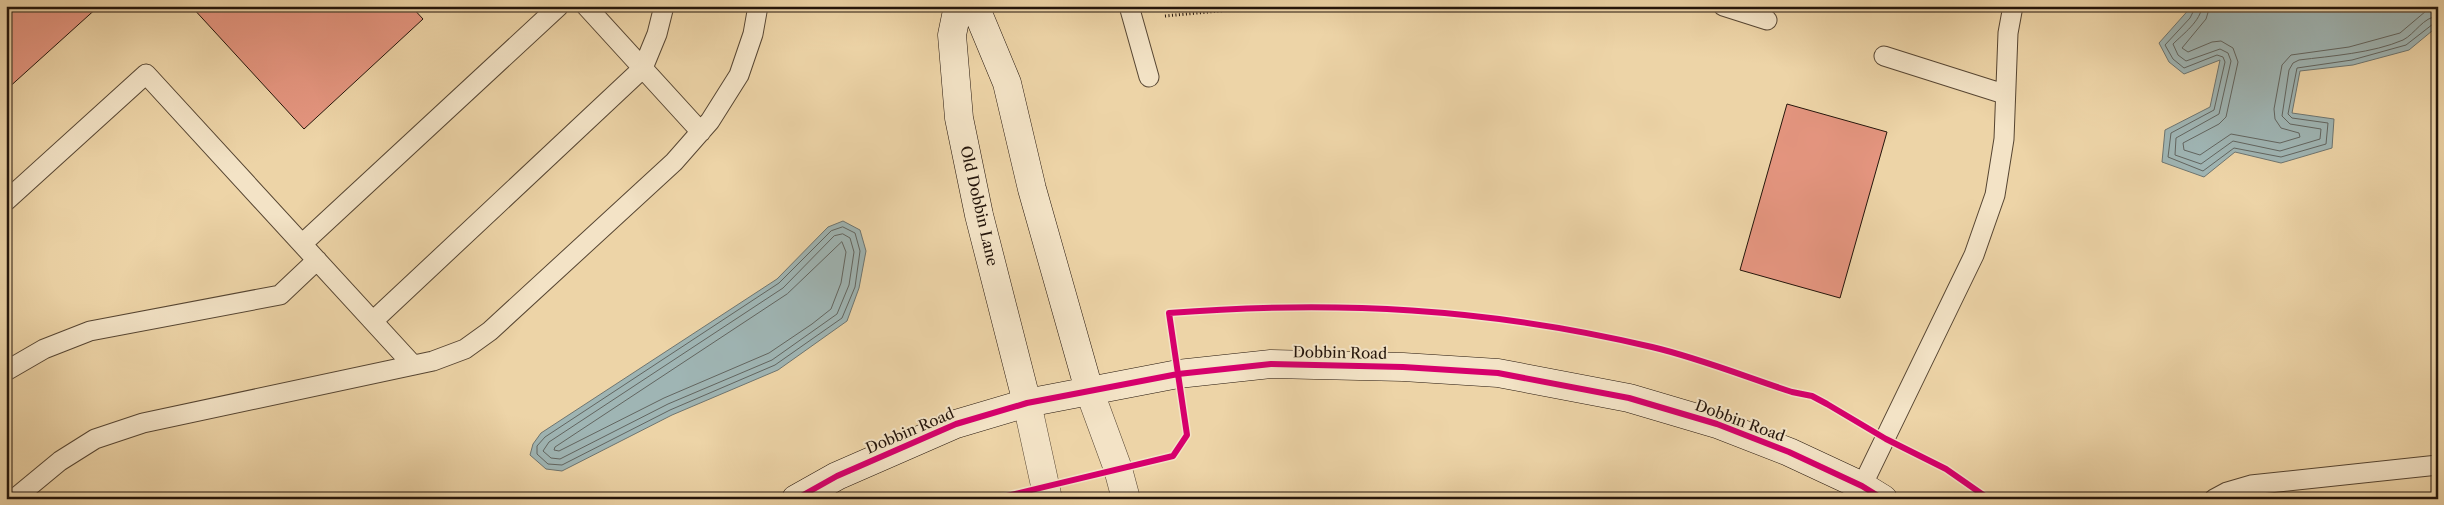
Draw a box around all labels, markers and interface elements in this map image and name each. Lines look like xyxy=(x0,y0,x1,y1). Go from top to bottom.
street label: Old Dobbin Lane xyxy=(956,144,1003,268)
street label: Dobbin Road xyxy=(1293,342,1387,363)
street label: Dobbin Road xyxy=(1693,395,1788,446)
street label: Dobbin Road xyxy=(863,403,957,458)

